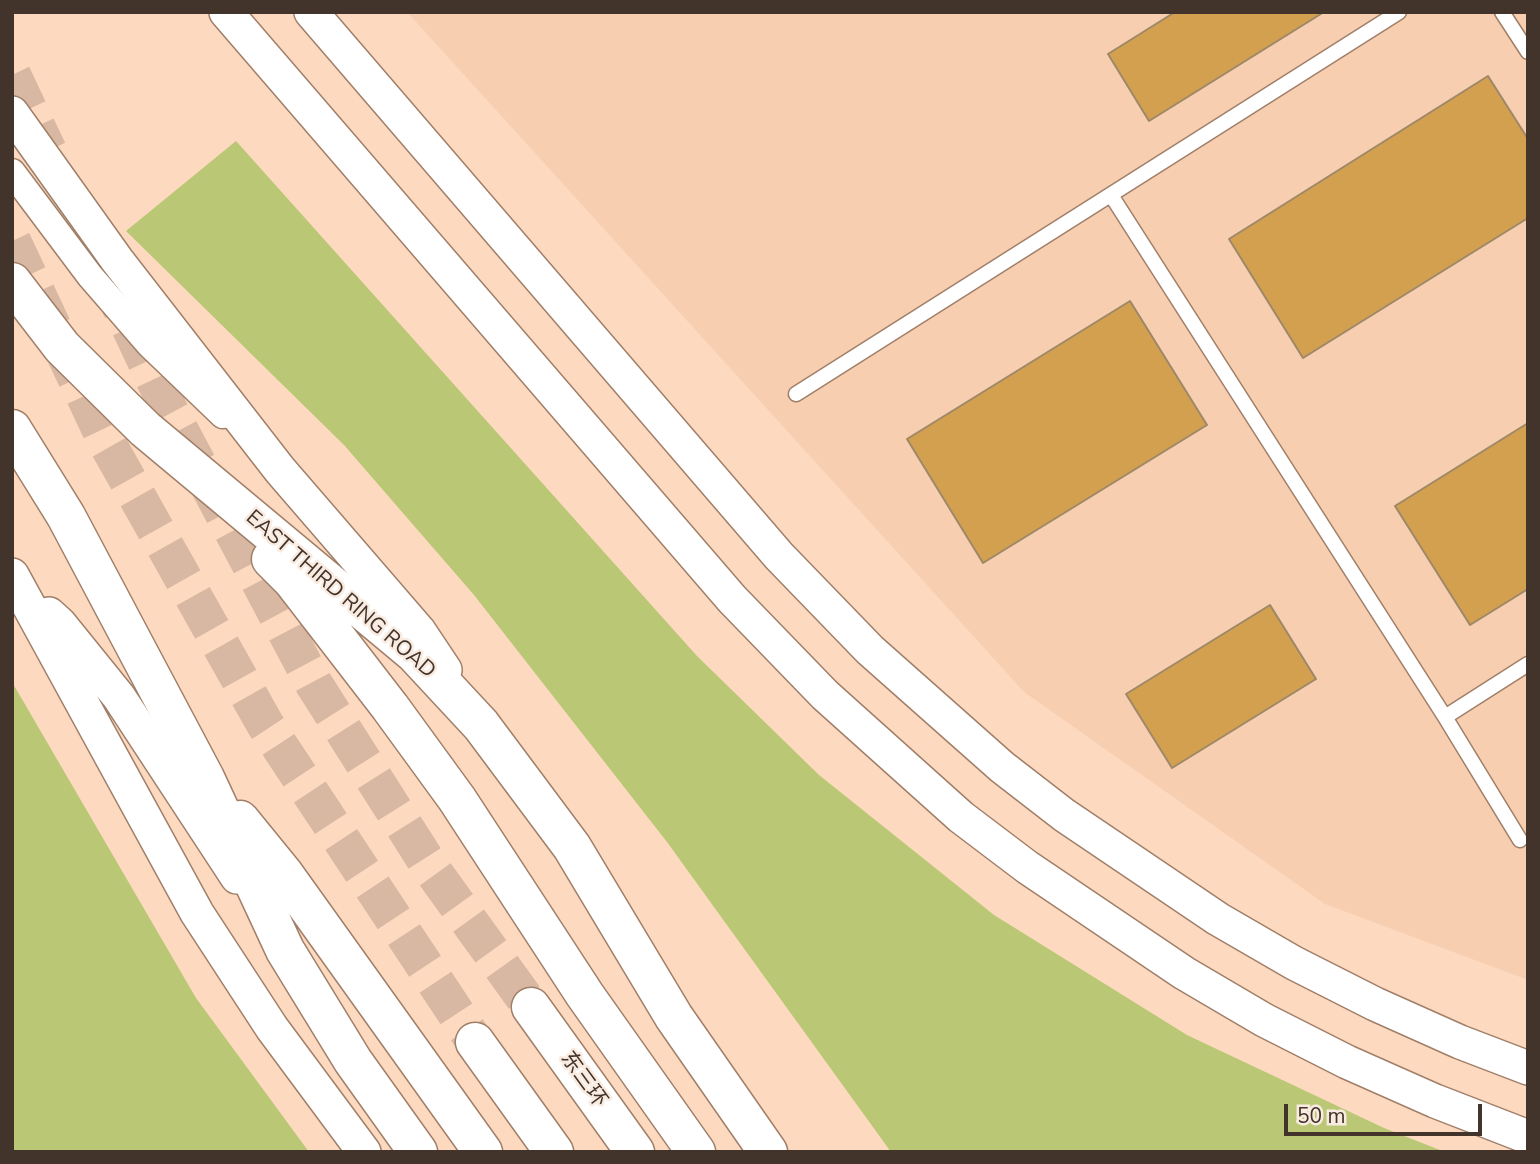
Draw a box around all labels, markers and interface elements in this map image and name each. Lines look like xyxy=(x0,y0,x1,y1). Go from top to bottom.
street label: EAST THIRD RING ROAD xyxy=(240,506,440,684)
street label: 东三环 xyxy=(554,1047,612,1113)
scale bar xyxy=(1288,1090,1486,1134)
text: 50 m xyxy=(1297,1102,1346,1130)

